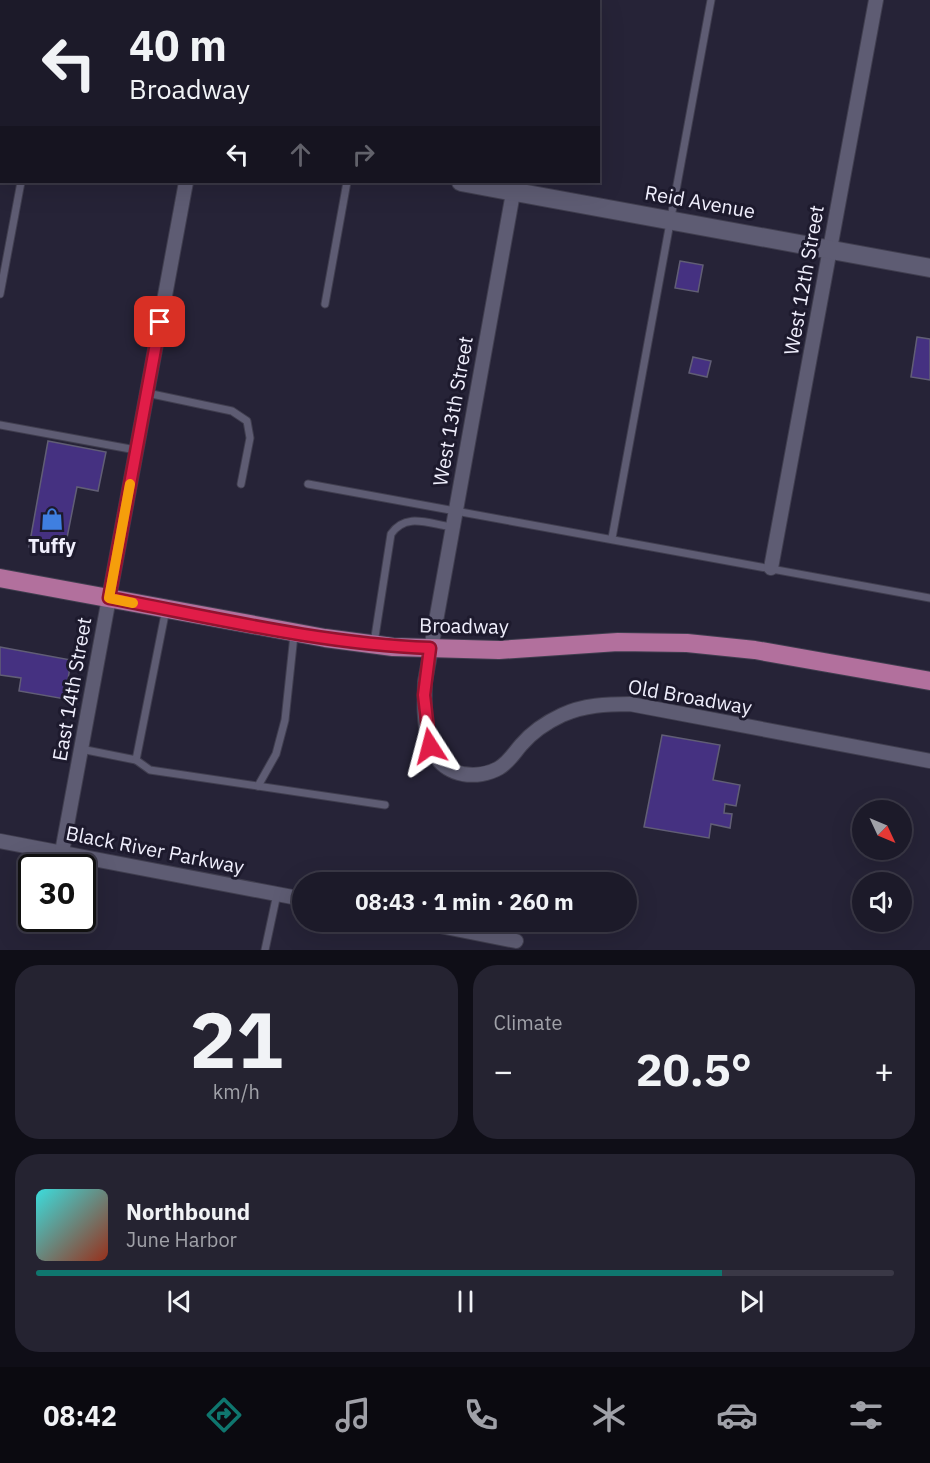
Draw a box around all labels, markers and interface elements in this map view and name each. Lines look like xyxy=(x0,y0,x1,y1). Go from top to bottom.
text: 40 m xyxy=(129,18,227,73)
icon: left xyxy=(30,24,108,102)
text: Broadway xyxy=(129,71,250,106)
icon: left xyxy=(221,138,254,171)
icon: ahead xyxy=(284,138,317,171)
icon: right xyxy=(347,138,380,171)
street label: Reid Avenue xyxy=(643,179,757,224)
street label: West 12th Street xyxy=(777,203,830,357)
pin xyxy=(134,296,185,347)
icon: arrive xyxy=(143,305,176,338)
street label: West 13th Street xyxy=(426,334,479,488)
shop icon: Tuffy xyxy=(39,506,65,532)
place label: Tuffy xyxy=(28,532,76,559)
street label: Broadway xyxy=(419,611,509,640)
street label: East 14th Street xyxy=(46,615,97,763)
street label: Old Broadway xyxy=(626,672,754,721)
position arrow xyxy=(398,714,462,778)
north arrow xyxy=(852,800,912,860)
map controls xyxy=(852,800,912,932)
street label: Black River Parkway xyxy=(64,819,247,880)
speed limit sign: 30 xyxy=(18,854,96,932)
button: sound xyxy=(852,872,912,932)
text: 08:43 · 1 min · 260 m xyxy=(355,887,574,916)
text: 21 xyxy=(189,988,283,1089)
text: Climate xyxy=(494,1009,562,1036)
text: 20.5° xyxy=(636,1040,752,1098)
text: − xyxy=(494,1049,513,1092)
text: + xyxy=(874,1049,894,1092)
text: km/h xyxy=(213,1078,260,1105)
text: Northbound xyxy=(126,1197,250,1226)
text: June Harbor xyxy=(126,1226,237,1253)
icon: previous xyxy=(163,1285,196,1318)
icon: pause xyxy=(449,1285,482,1318)
icon: next xyxy=(735,1285,768,1318)
icon: directions xyxy=(203,1394,245,1436)
icon: music xyxy=(332,1394,374,1436)
icon: phone xyxy=(460,1394,502,1436)
icon: climate xyxy=(588,1394,630,1436)
icon: car xyxy=(716,1394,758,1436)
icon: filters xyxy=(845,1394,887,1436)
text: 08:42 xyxy=(43,1398,117,1433)

